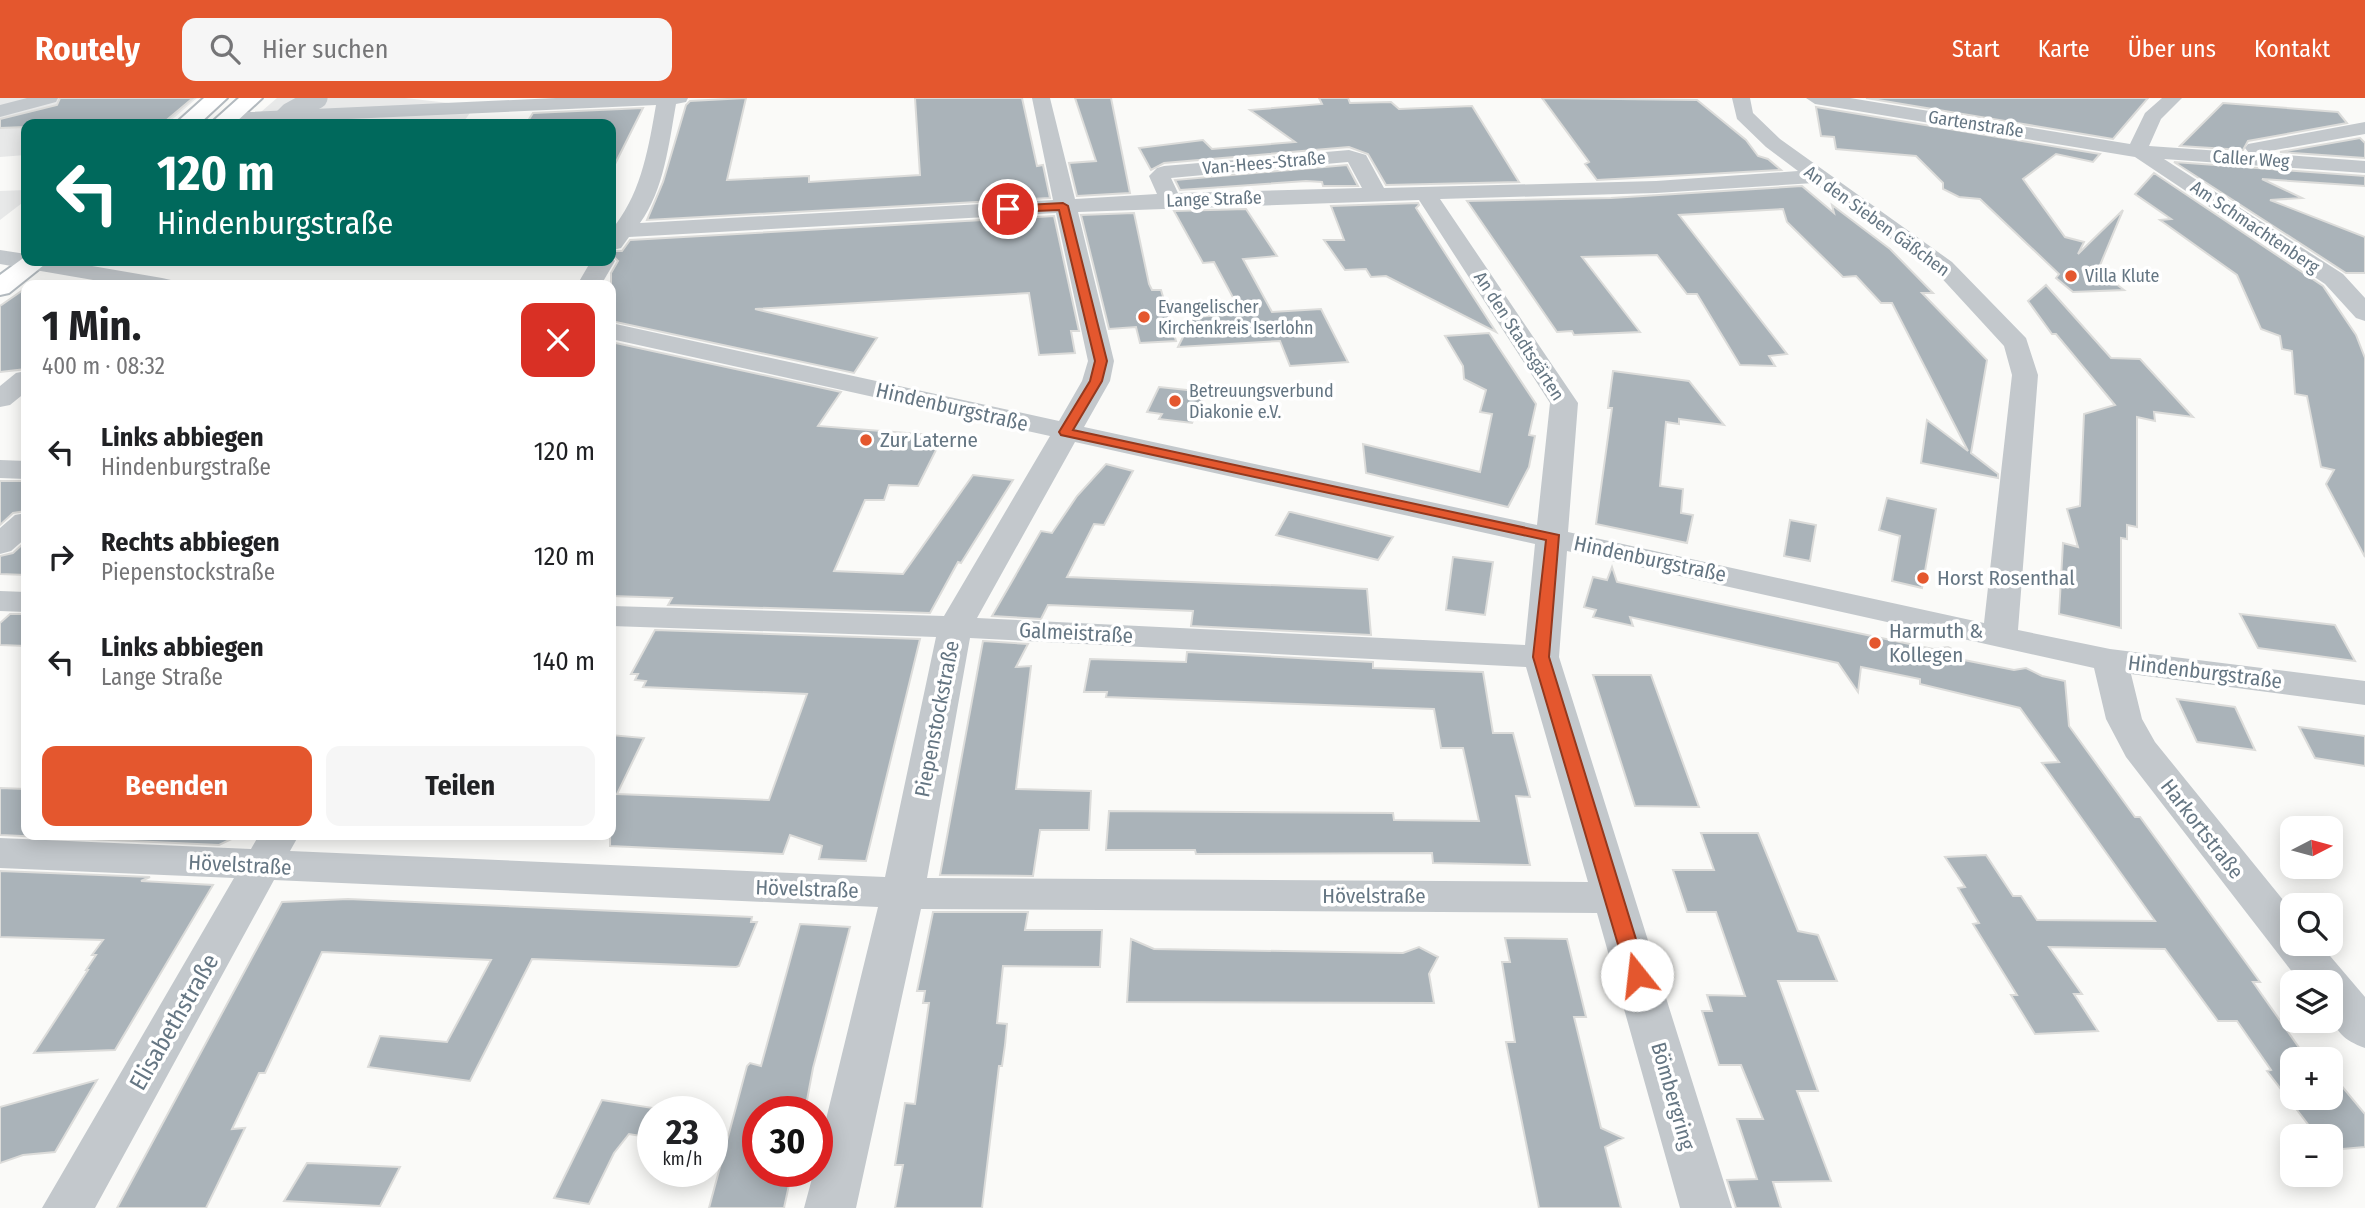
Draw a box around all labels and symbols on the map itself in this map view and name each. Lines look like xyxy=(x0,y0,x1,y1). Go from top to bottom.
street label: Gartenstraße xyxy=(1927,106,2025,142)
street label: Caller Weg xyxy=(2212,145,2291,173)
street label: Van-Hees-Straße xyxy=(1202,147,1327,179)
street label: An den Sieben Gäßchen xyxy=(1800,161,1954,281)
street label: Am Schmachtenberg xyxy=(2186,176,2324,278)
pin xyxy=(978,179,1038,239)
street label: Lange Straße xyxy=(1166,186,1262,212)
place label: Villa Klute xyxy=(2085,265,2159,287)
street label: An den Stadtsgärten xyxy=(1469,267,1569,405)
marker: Villa Klute xyxy=(2063,268,2079,284)
place label: Evangelischer Kirchenkreis Iserlohn xyxy=(1158,296,1314,339)
marker: Evangelischer Kirchenkreis Iserlohn xyxy=(1136,309,1152,325)
street label: Hindenburgstraße xyxy=(874,377,1030,437)
place label: Betreuungsverbund Diakonie e.V. xyxy=(1189,380,1334,423)
marker: Betreuungsverbund Diakonie e.V. xyxy=(1167,393,1183,409)
place label: Zur Laterne xyxy=(880,427,978,453)
marker: Zur Laterne xyxy=(858,432,874,448)
street label: Hindenburgstraße xyxy=(1571,530,1729,588)
place label: Horst Rosenthal xyxy=(1937,565,2075,591)
marker: Horst Rosenthal xyxy=(1915,570,1931,586)
street label: Galmeistraße xyxy=(1018,617,1134,649)
place label: Harmuth & Kollegen xyxy=(1889,618,1983,668)
marker: Harmuth & Kollegen xyxy=(1867,635,1883,651)
street label: Piepenstockstraße xyxy=(909,639,965,799)
street label: Hindenburgstraße xyxy=(2126,650,2284,694)
street label: Harkortstraße xyxy=(2155,774,2249,884)
north arrow xyxy=(2280,816,2343,878)
street label: Hövelstraße xyxy=(188,849,292,881)
street label: Hövelstraße xyxy=(755,874,859,904)
street label: Hövelstraße xyxy=(1322,883,1426,909)
position arrow xyxy=(1600,938,1674,1012)
street label: Elisabethstraße xyxy=(124,949,224,1095)
street label: Bömbergring xyxy=(1645,1039,1701,1153)
speed limit sign: 30 xyxy=(742,1096,833,1187)

